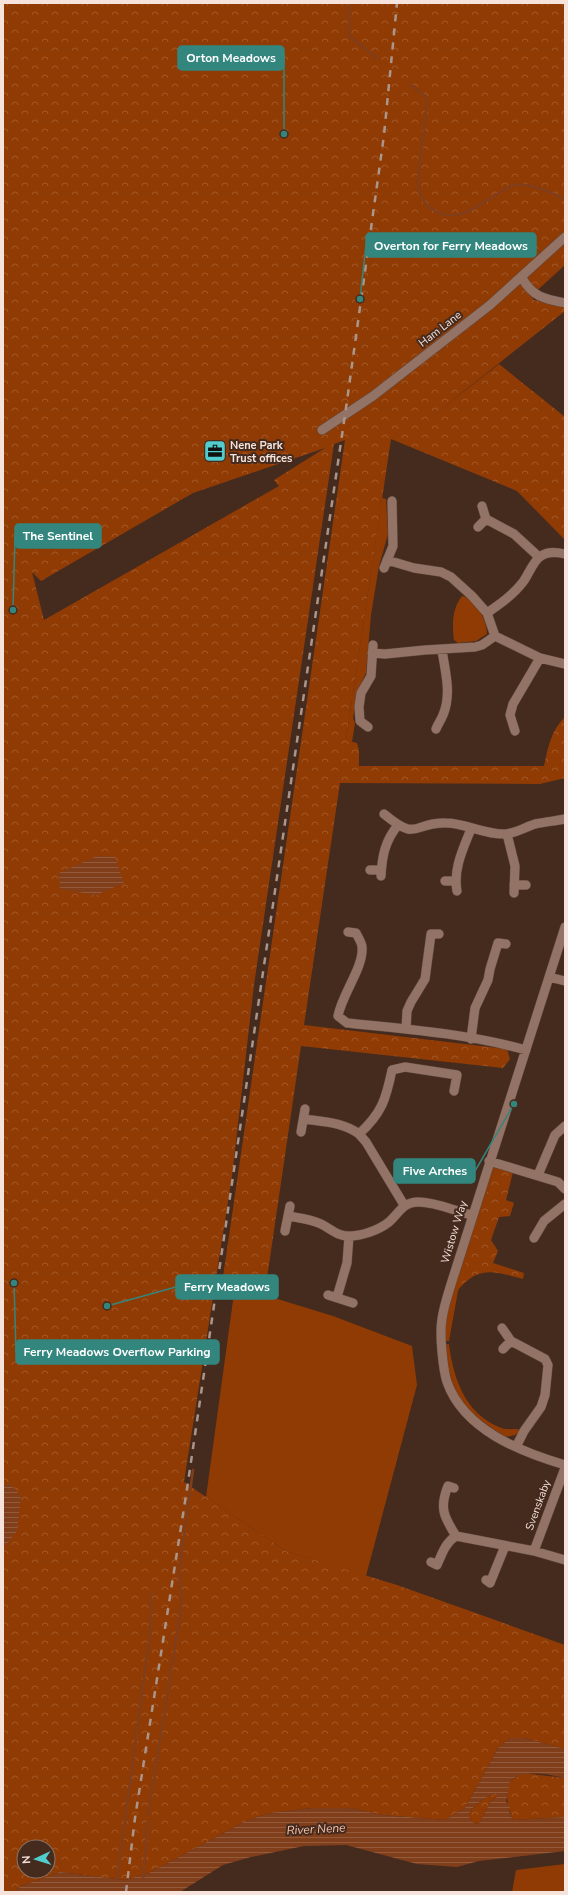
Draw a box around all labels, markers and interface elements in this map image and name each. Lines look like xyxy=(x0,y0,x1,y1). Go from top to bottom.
callout: Orton Meadows xyxy=(178,46,284,70)
text: Orton Meadows xyxy=(186,50,276,66)
callout: Overton for Ferry Meadows xyxy=(366,233,536,257)
text: Overton for Ferry Meadows xyxy=(374,238,528,254)
street label: Ham Lane xyxy=(416,308,465,350)
office icon: Nene Park Trust offices xyxy=(202,438,228,464)
place label: Nene Park Trust offices xyxy=(230,438,292,466)
callout: The Sentinel xyxy=(15,524,101,548)
text: The Sentinel xyxy=(23,528,93,544)
callout: Five Arches xyxy=(394,1159,475,1183)
text: Five Arches xyxy=(403,1163,467,1179)
street label: Wistow Way xyxy=(437,1199,471,1265)
callout: Ferry Meadows xyxy=(176,1275,278,1299)
text: Ferry Meadows xyxy=(184,1279,270,1295)
callout: Ferry Meadows Overflow Parking xyxy=(16,1340,219,1364)
text: Ferry Meadows Overflow Parking xyxy=(23,1344,211,1360)
street label: Svenskaby xyxy=(522,1477,554,1532)
water label: River Nene xyxy=(286,1819,347,1839)
north arrow xyxy=(16,1839,56,1879)
text: N xyxy=(19,1855,34,1864)

